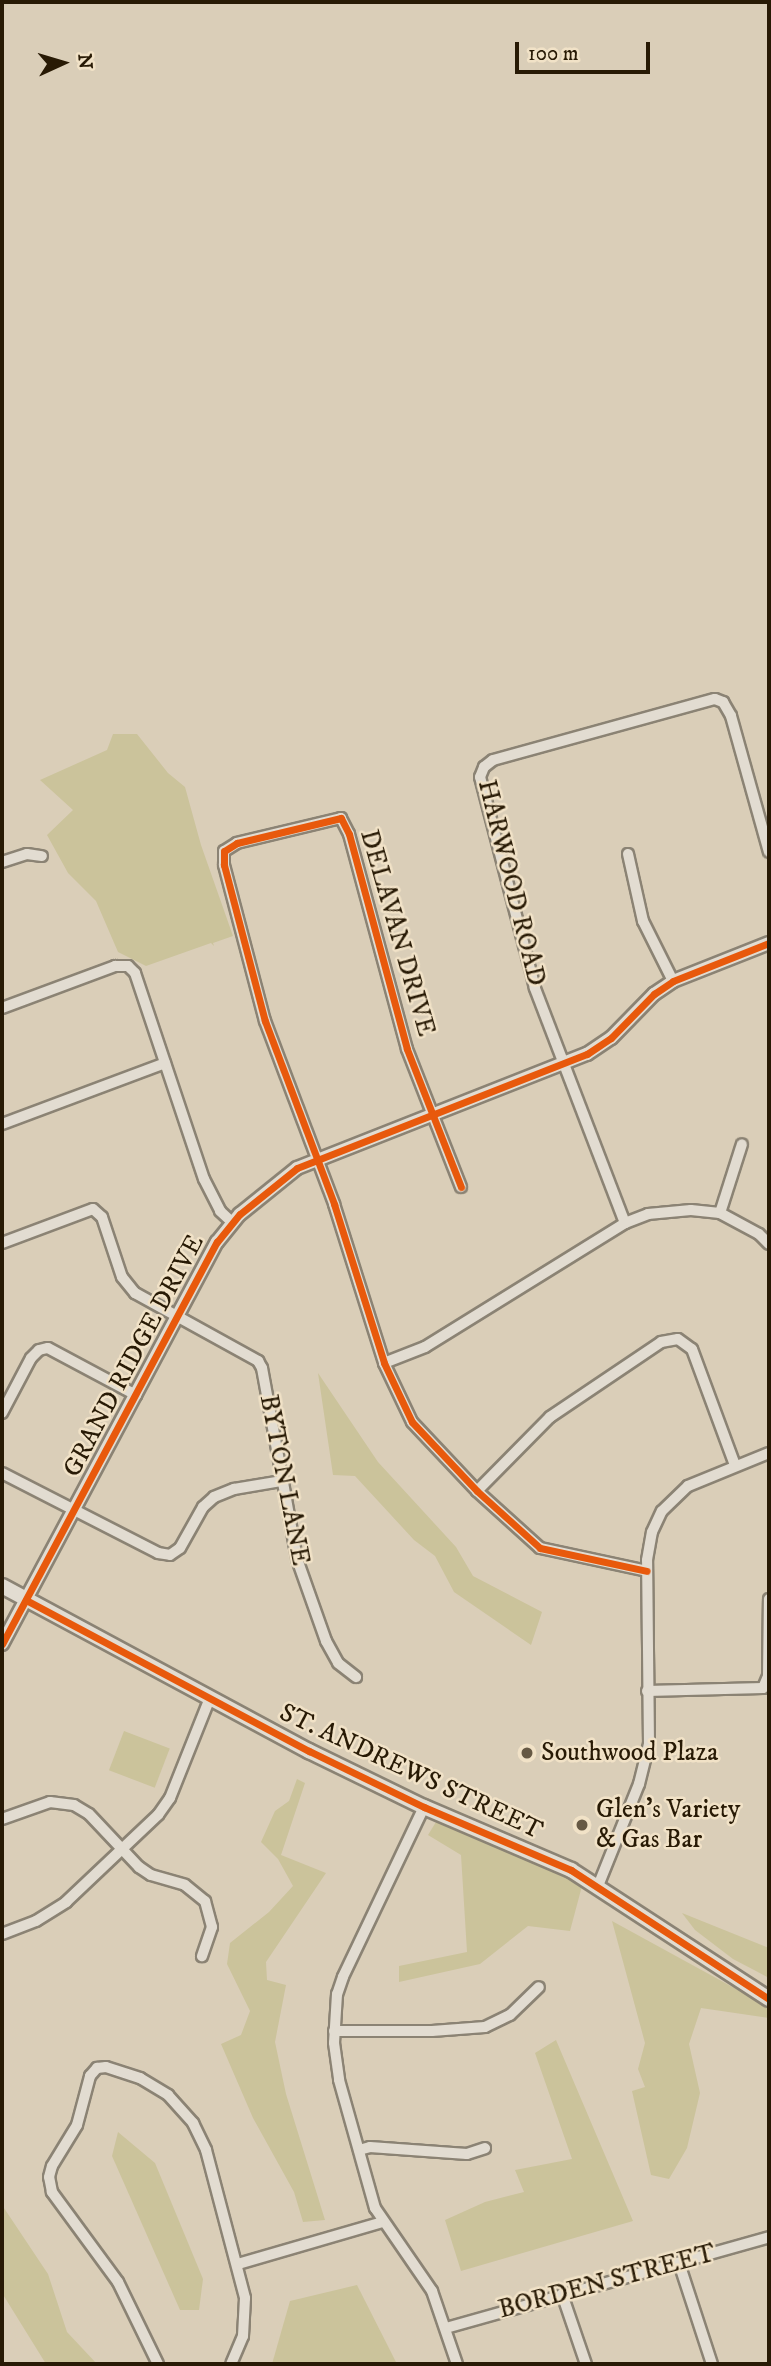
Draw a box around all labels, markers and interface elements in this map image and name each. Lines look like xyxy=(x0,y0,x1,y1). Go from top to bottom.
north arrow xyxy=(28,28,98,98)
scale bar xyxy=(519,28,654,72)
text: 100 m xyxy=(528,41,579,67)
text: N xyxy=(72,53,96,70)
street label: HARWOOD ROAD xyxy=(470,777,552,989)
street label: DELAVAN DRIVE xyxy=(353,826,441,1040)
street label: GRAND RIDGE DRIVE xyxy=(57,1230,211,1482)
street label: BYTON LANE xyxy=(252,1392,316,1568)
street label: ST. ANDREWS STREET xyxy=(275,1697,547,1847)
place label: Southwood Plaza xyxy=(541,1737,718,1769)
marker: Southwood Plaza xyxy=(519,1745,535,1761)
place label: Glen's Variety & Gas Bar xyxy=(596,1794,740,1856)
marker: Glen's Variety & Gas Bar xyxy=(574,1817,590,1833)
street label: BORDEN STREET xyxy=(495,2238,719,2326)

